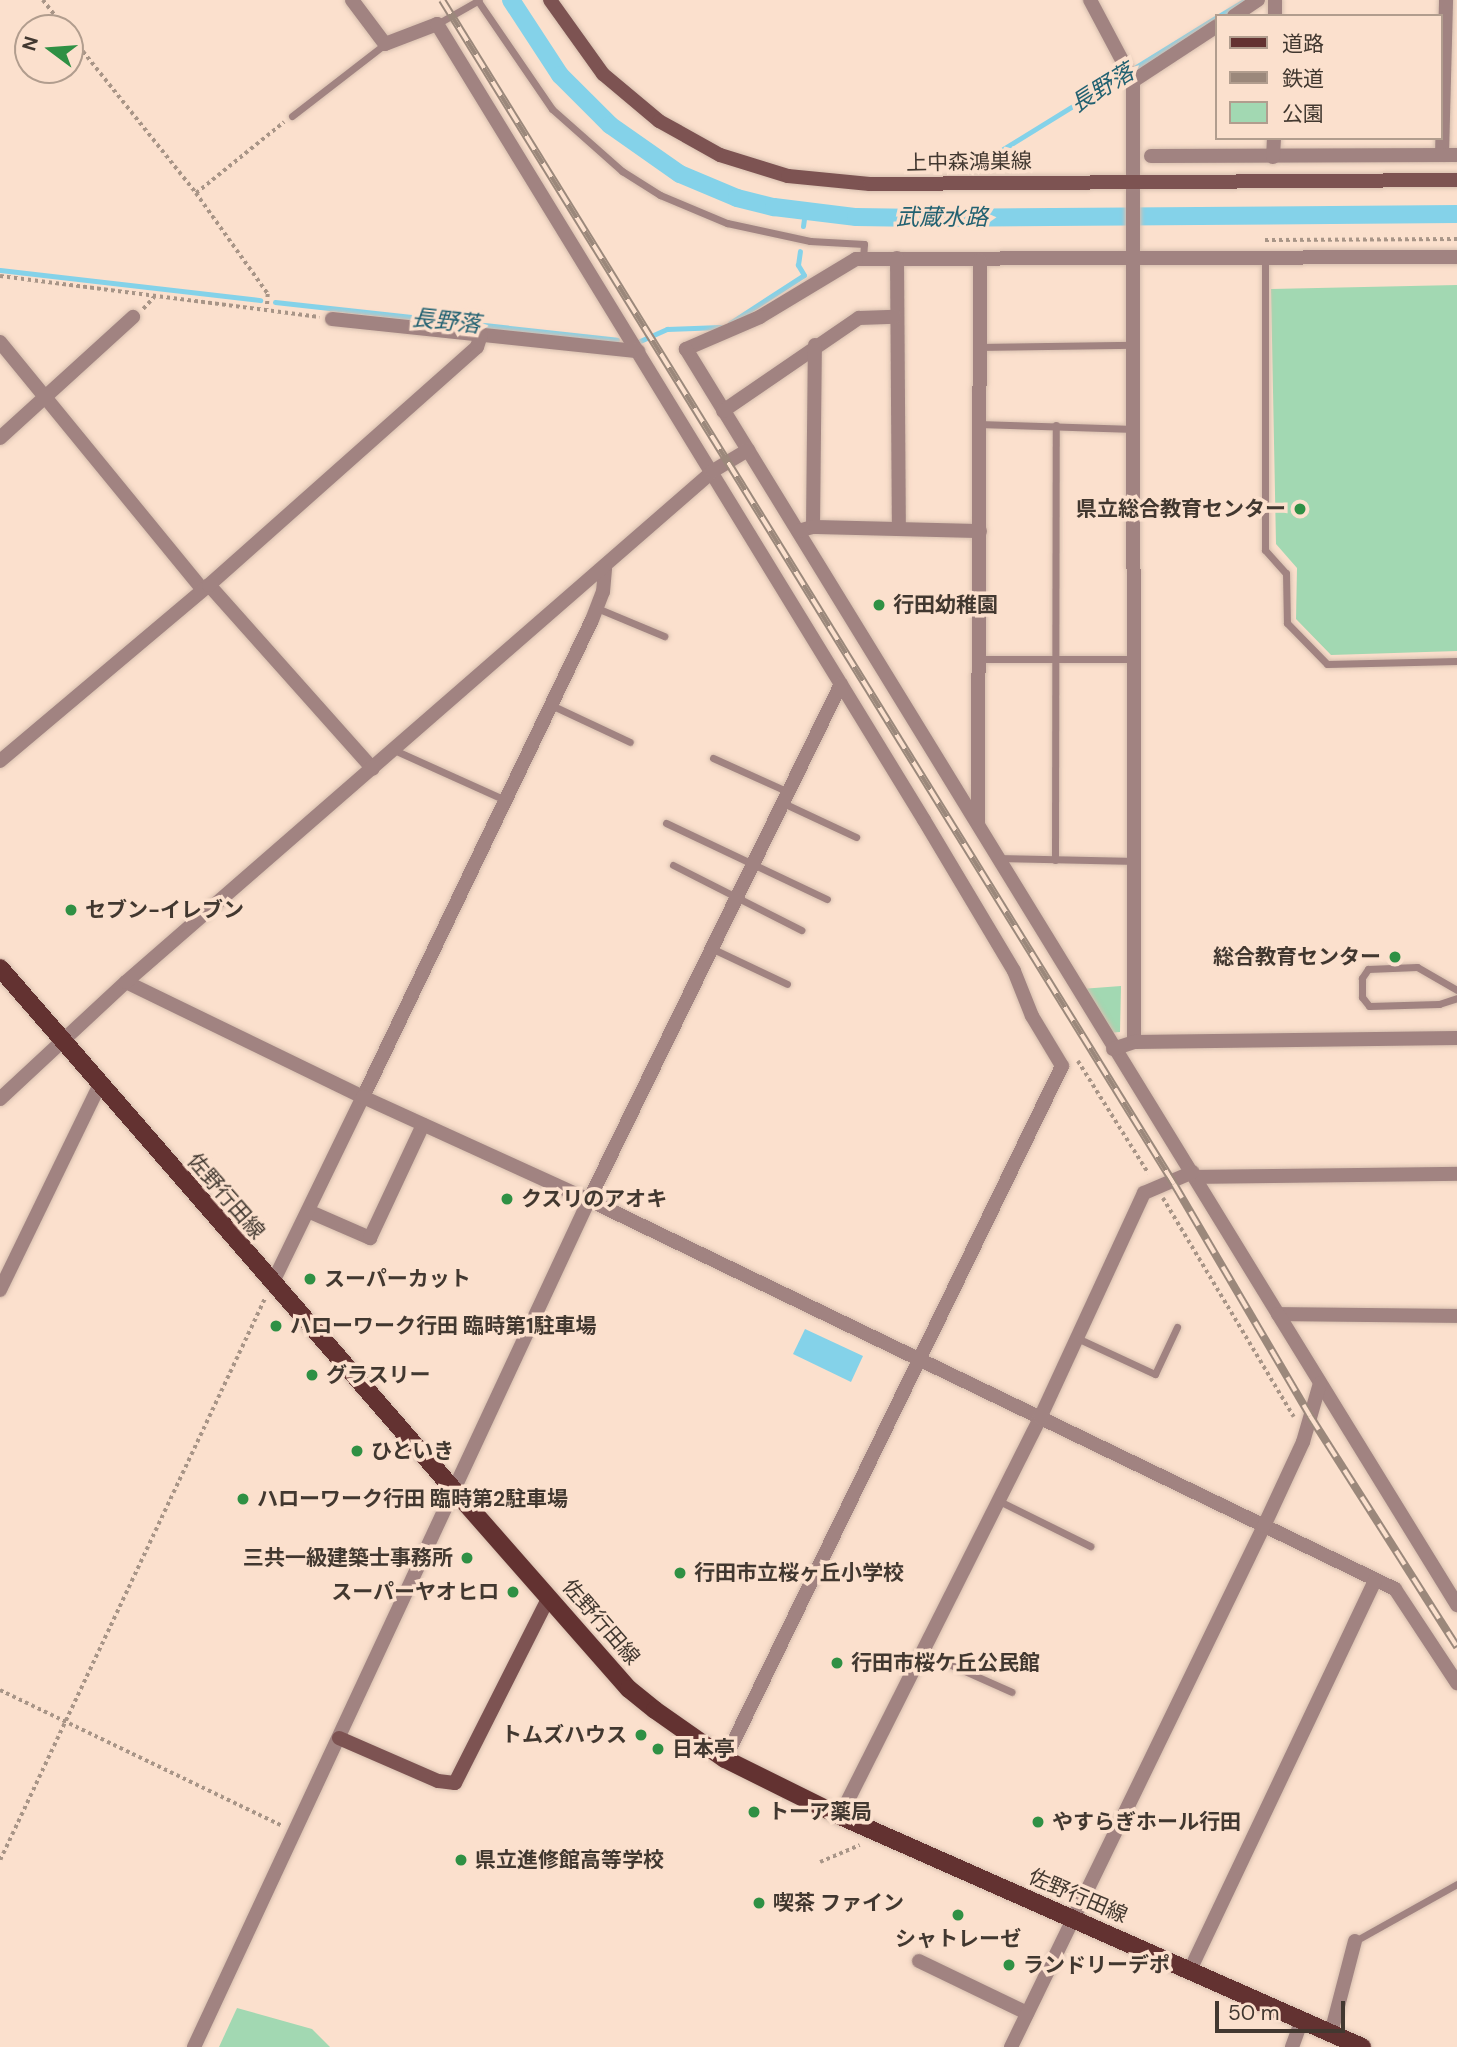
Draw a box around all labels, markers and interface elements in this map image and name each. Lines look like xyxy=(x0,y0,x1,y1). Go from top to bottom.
north arrow xyxy=(14,14,84,84)
legend xyxy=(1216,14,1443,140)
text: 道路 xyxy=(1282,30,1324,58)
text: N xyxy=(16,34,44,54)
water label: 長野落 xyxy=(1065,58,1139,118)
text: 鉄道 xyxy=(1282,65,1324,93)
text: 公園 xyxy=(1282,100,1324,128)
street label: 上中森鴻巣線 xyxy=(906,148,1032,176)
water label: 武蔵水路 xyxy=(896,203,988,231)
water label: 長野落 xyxy=(410,304,482,338)
place label: 県立総合教育センター xyxy=(1076,496,1286,522)
marker: 県立総合教育センター xyxy=(1292,501,1308,517)
place label: 行田幼稚園 xyxy=(893,592,998,618)
marker: 行田幼稚園 xyxy=(871,597,887,613)
place label: セブン-イレブン xyxy=(85,897,244,923)
marker: セブン-イレブン xyxy=(63,902,79,918)
place label: 総合教育センター xyxy=(1213,944,1381,970)
marker: 総合教育センター xyxy=(1387,949,1403,965)
street label: 佐野行田線 xyxy=(182,1148,270,1244)
place label: クスリのアオキ xyxy=(521,1186,668,1212)
marker: クスリのアオキ xyxy=(499,1191,515,1207)
place label: スーパーカット xyxy=(324,1266,471,1292)
marker: スーパーカット xyxy=(302,1271,318,1287)
place label: ハローワーク行田 臨時第1駐車場 xyxy=(290,1313,597,1339)
marker: ハローワーク行田 臨時第1駐車場 xyxy=(268,1318,284,1334)
place label: グラスリー xyxy=(326,1362,431,1388)
marker: グラスリー xyxy=(304,1367,320,1383)
place label: ひといき xyxy=(371,1438,455,1464)
marker: ひといき xyxy=(349,1443,365,1459)
place label: ハローワーク行田 臨時第2駐車場 xyxy=(257,1486,568,1512)
marker: ハローワーク行田 臨時第2駐車場 xyxy=(235,1491,251,1507)
place label: 三共一級建築士事務所 xyxy=(243,1545,453,1571)
marker: 三共一級建築士事務所 xyxy=(459,1550,475,1566)
place label: 行田市立桜ヶ丘小学校 xyxy=(694,1560,904,1586)
marker: 行田市立桜ヶ丘小学校 xyxy=(672,1565,688,1581)
street label: 佐野行田線 xyxy=(557,1574,645,1670)
place label: スーパーヤオヒロ xyxy=(331,1579,499,1605)
marker: スーパーヤオヒロ xyxy=(505,1584,521,1600)
place label: 行田市桜ケ丘公民館 xyxy=(851,1650,1040,1676)
marker: 行田市桜ケ丘公民館 xyxy=(829,1655,845,1671)
place label: トムズハウス xyxy=(501,1722,627,1748)
marker: トムズハウス xyxy=(633,1727,649,1743)
place label: 日本亭 xyxy=(672,1736,735,1762)
marker: 日本亭 xyxy=(650,1741,666,1757)
place label: トーア薬局 xyxy=(768,1799,873,1825)
marker: トーア薬局 xyxy=(746,1804,762,1820)
place label: やすらぎホール行田 xyxy=(1052,1809,1241,1835)
marker: やすらぎホール行田 xyxy=(1030,1814,1046,1830)
place label: 県立進修館高等学校 xyxy=(475,1847,664,1873)
marker: 県立進修館高等学校 xyxy=(453,1852,469,1868)
street label: 佐野行田線 xyxy=(1025,1864,1131,1928)
place label: 喫茶 ファイン xyxy=(773,1890,904,1916)
marker: 喫茶 ファイン xyxy=(751,1895,767,1911)
marker: シャトレーゼ xyxy=(950,1907,966,1923)
place label: シャトレーゼ xyxy=(895,1926,1021,1952)
place label: ランドリーデポ xyxy=(1023,1952,1170,1978)
marker: ランドリーデポ xyxy=(1001,1957,1017,1973)
scale bar xyxy=(1219,1988,1348,2032)
text: 50 m xyxy=(1228,1999,1279,2027)

